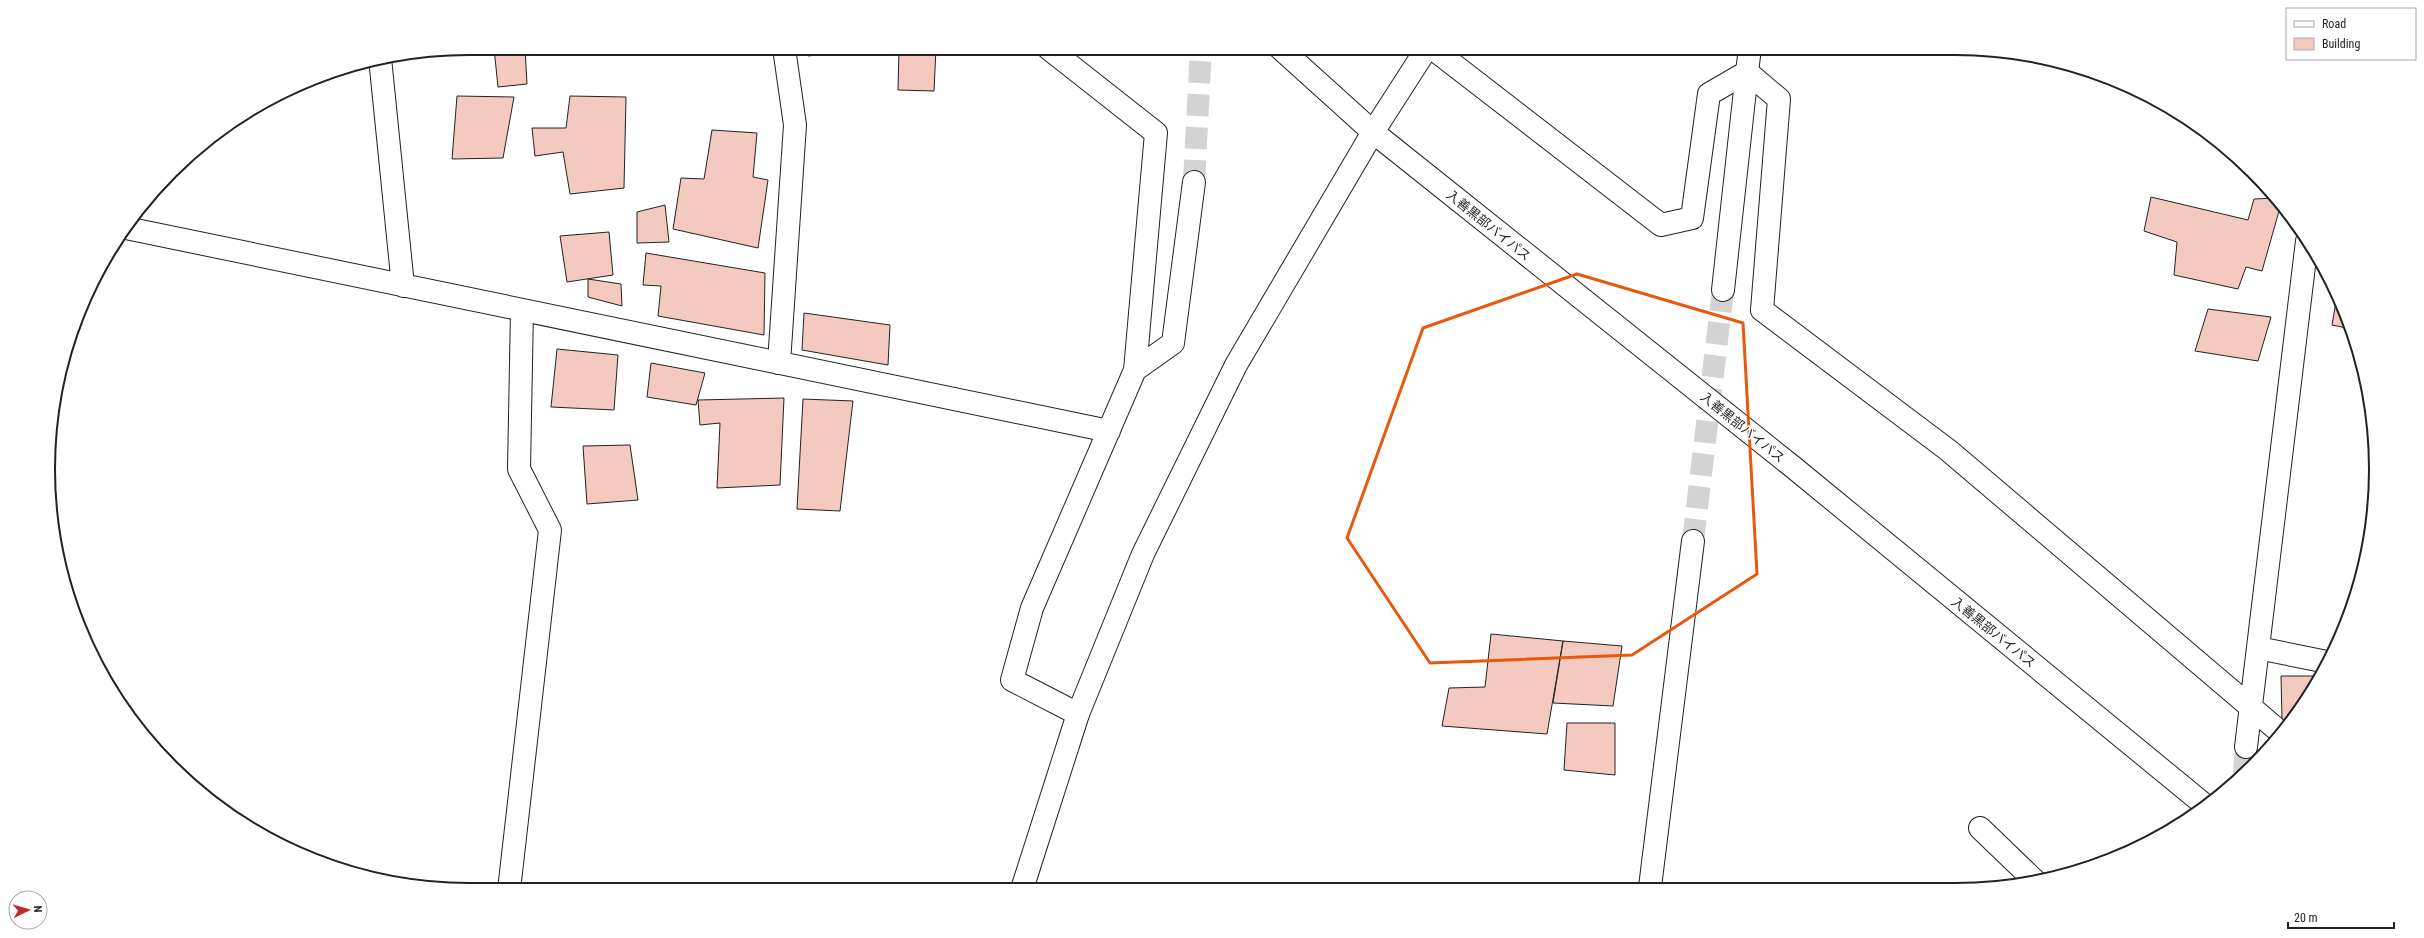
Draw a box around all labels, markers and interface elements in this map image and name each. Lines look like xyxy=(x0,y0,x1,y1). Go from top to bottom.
legend xyxy=(2286,8,2416,60)
text: Road xyxy=(2322,17,2346,31)
text: Building xyxy=(2322,37,2360,51)
street label: 入善黒部バイパス xyxy=(1444,187,1534,264)
street label: 入善黒部バイパス xyxy=(1698,389,1788,466)
street label: 入善黒部バイパス xyxy=(1949,594,2039,671)
north arrow xyxy=(8,890,48,930)
scale bar xyxy=(2288,904,2394,930)
text: N xyxy=(31,905,44,913)
text: 20 m xyxy=(2294,911,2318,925)

